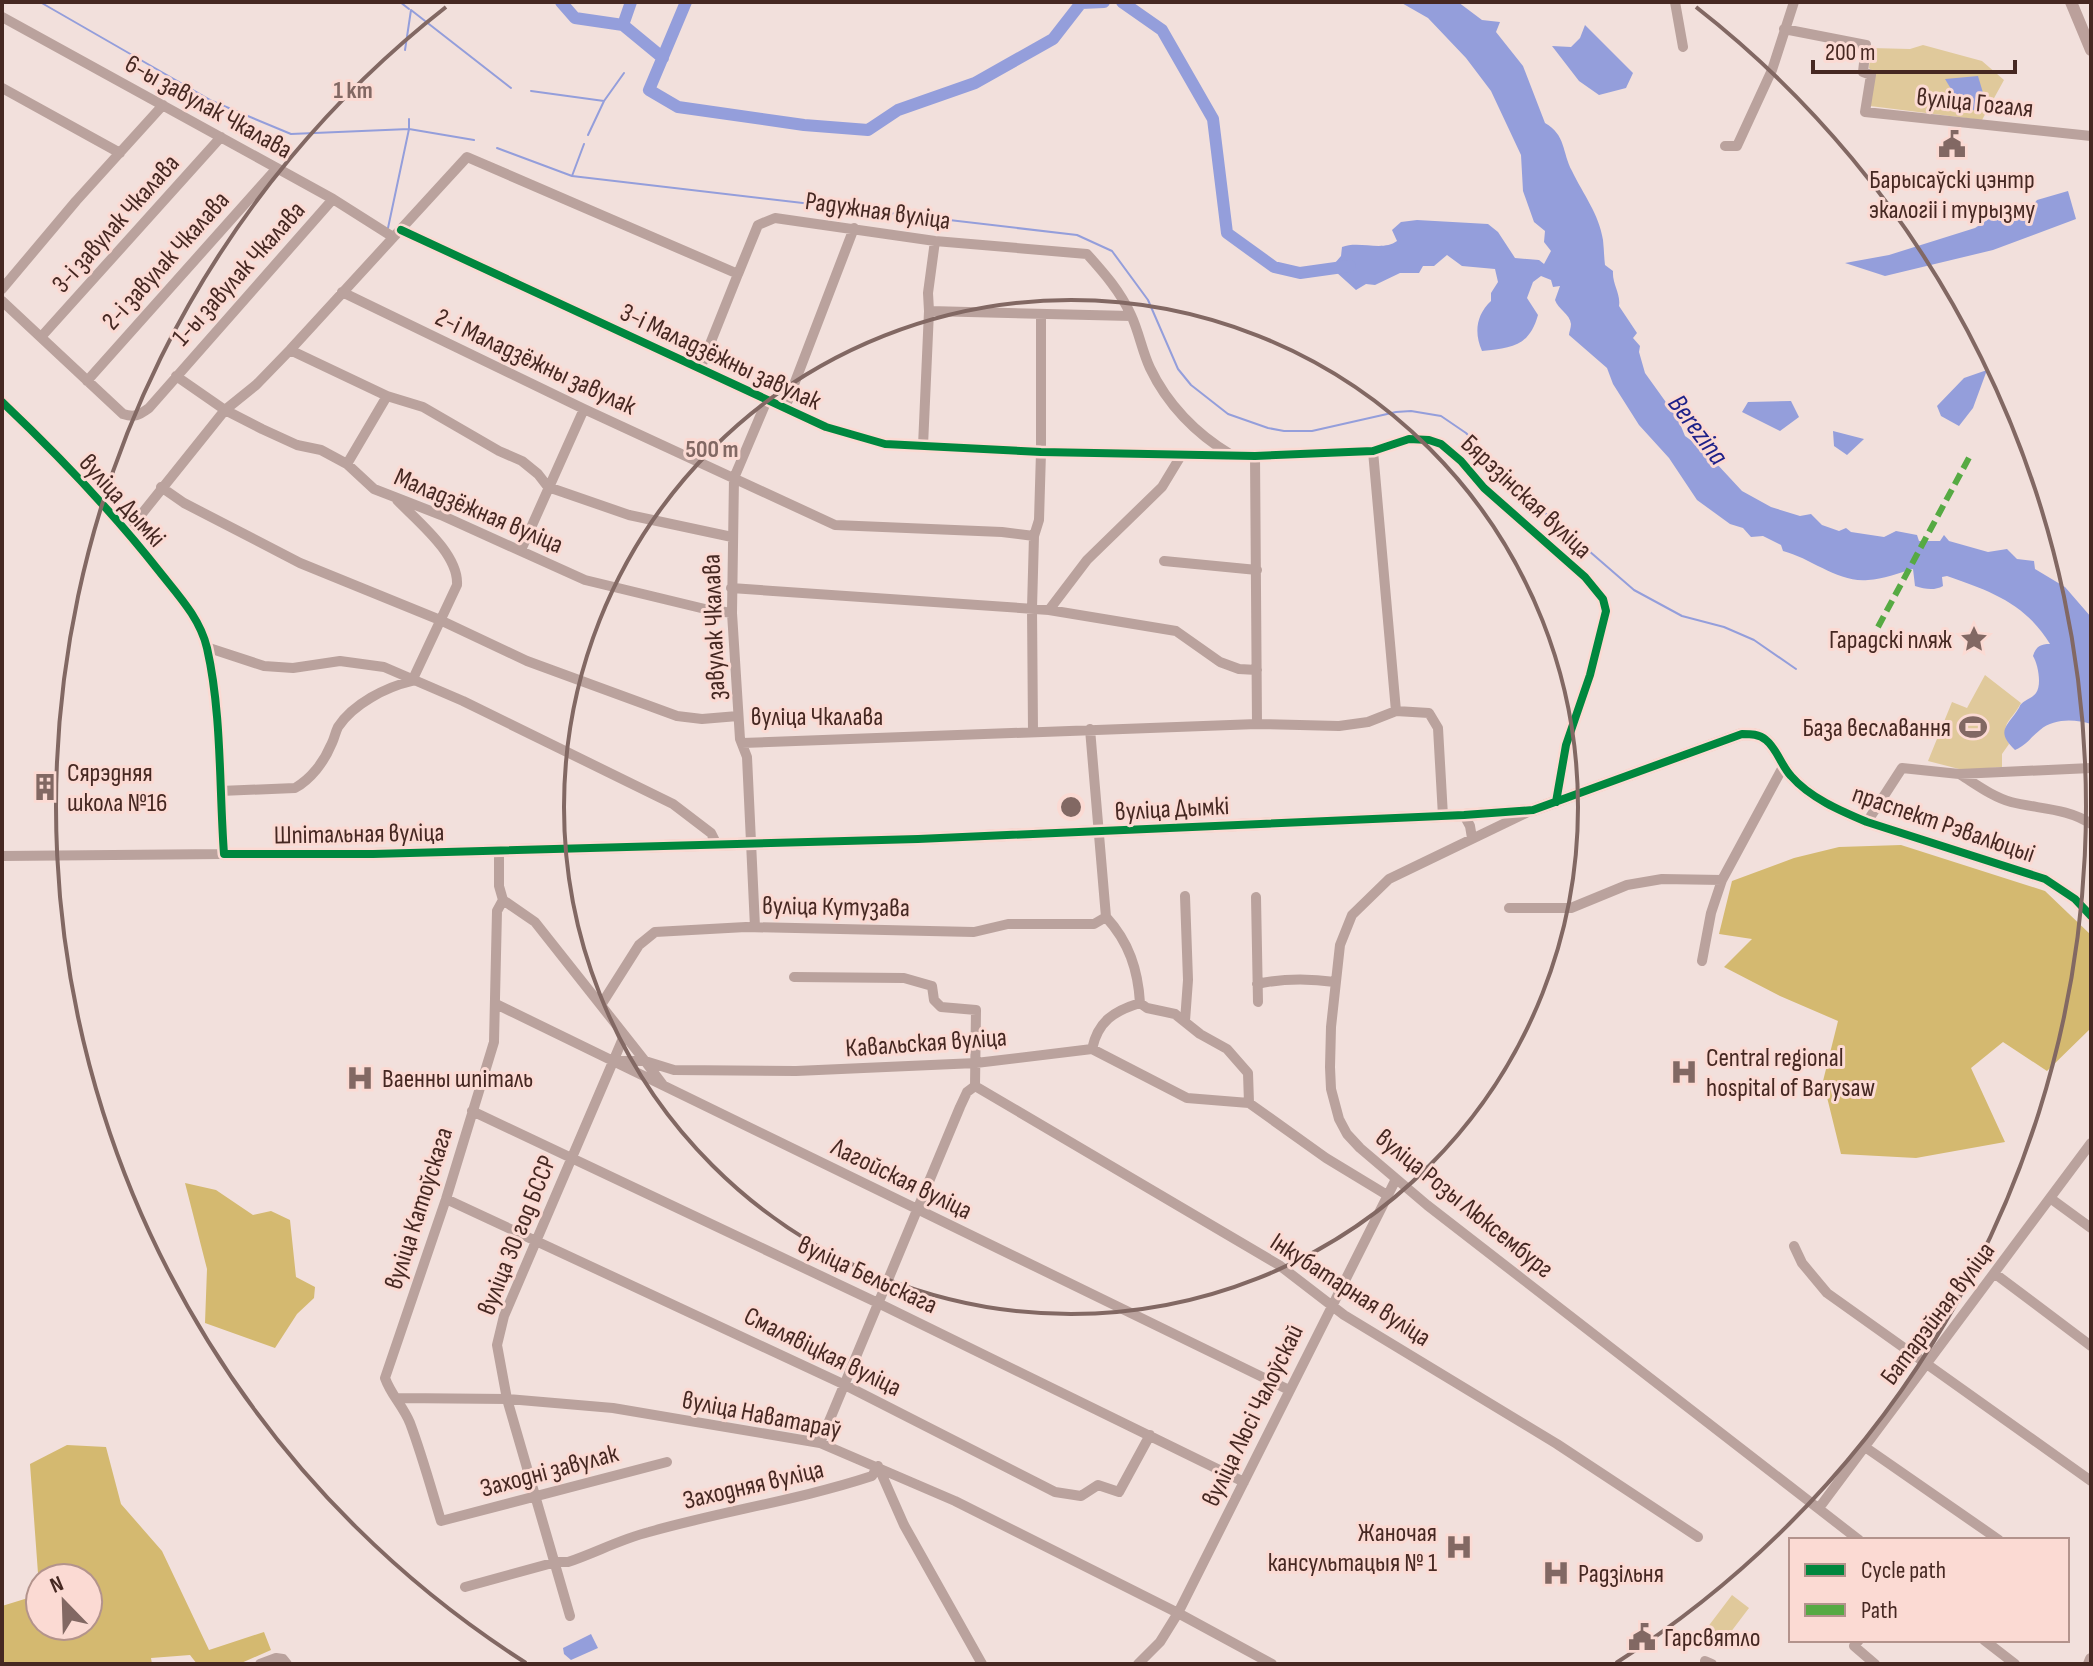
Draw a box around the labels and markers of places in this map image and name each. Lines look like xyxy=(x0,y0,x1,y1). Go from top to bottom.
public building icon: Барысаўскі цэнтр экалогіі і турызму xyxy=(1937,129,1967,159)
place label: Барысаўскі цэнтр экалогіі і турызму xyxy=(1869,165,2035,226)
place icon: Гарадскі пляж xyxy=(1959,624,1989,654)
place label: Гарадскі пляж xyxy=(1829,625,1952,656)
sports icon: База веславання xyxy=(1958,712,1988,742)
place label: База веславання xyxy=(1802,713,1951,744)
place label: Сярэдняя школа №16 xyxy=(67,758,168,819)
building icon: Сярэдняя школа №16 xyxy=(30,772,60,802)
centre of rings xyxy=(1057,793,1085,821)
place label: Central regional hospital of Barysaw xyxy=(1706,1043,1875,1104)
hospital icon: Central regional hospital of Barysaw xyxy=(1669,1057,1699,1087)
hospital icon: Ваенны шпіталь xyxy=(345,1063,375,1093)
place label: Ваенны шпіталь xyxy=(382,1064,533,1095)
place label: Жаночая кансультацыя № 1 xyxy=(1268,1518,1437,1579)
hospital icon: Жаночая кансультацыя № 1 xyxy=(1444,1532,1474,1562)
hospital icon: Радзільня xyxy=(1541,1558,1571,1588)
place label: Радзільня xyxy=(1578,1559,1664,1590)
public building icon: Гарсвятло xyxy=(1627,1622,1657,1652)
place label: Гарсвятло xyxy=(1664,1623,1761,1654)

